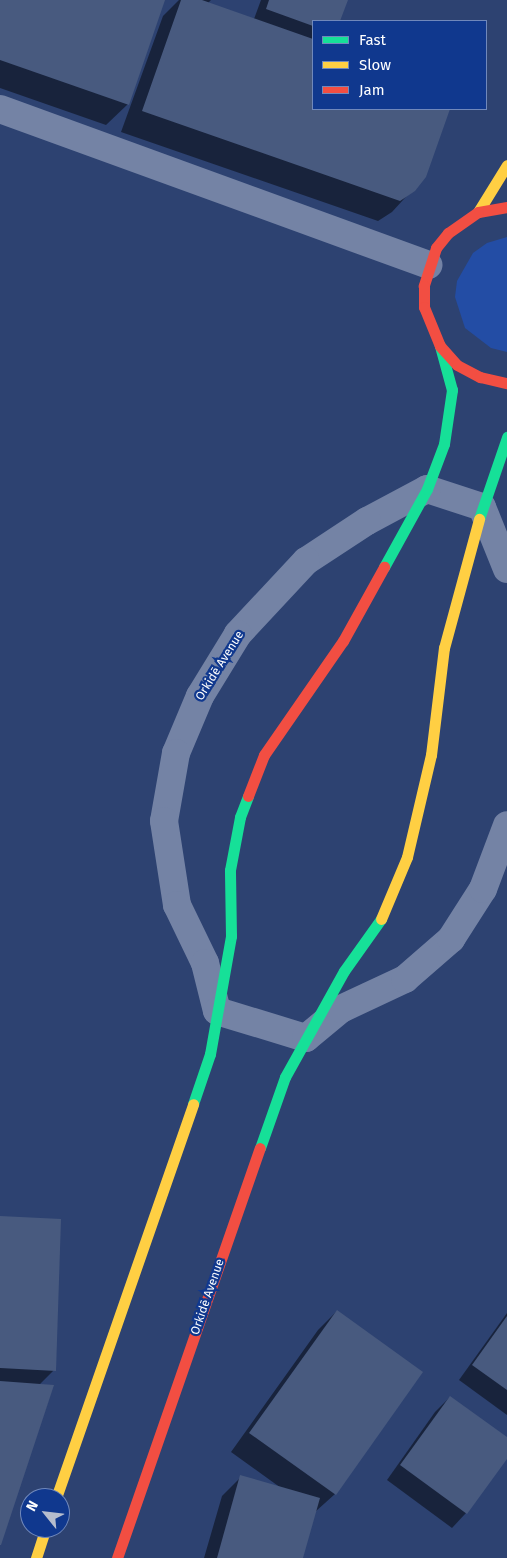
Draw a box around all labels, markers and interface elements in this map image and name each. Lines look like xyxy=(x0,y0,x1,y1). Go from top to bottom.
legend xyxy=(312,20,487,110)
text: Fast xyxy=(359,31,386,49)
text: Slow xyxy=(359,56,391,74)
text: Jam xyxy=(359,81,385,99)
street label: Orkidē Avenue xyxy=(193,629,247,703)
street label: Orkidē Avenue xyxy=(188,1257,228,1337)
north arrow xyxy=(20,1488,70,1538)
text: N xyxy=(23,1498,42,1514)

